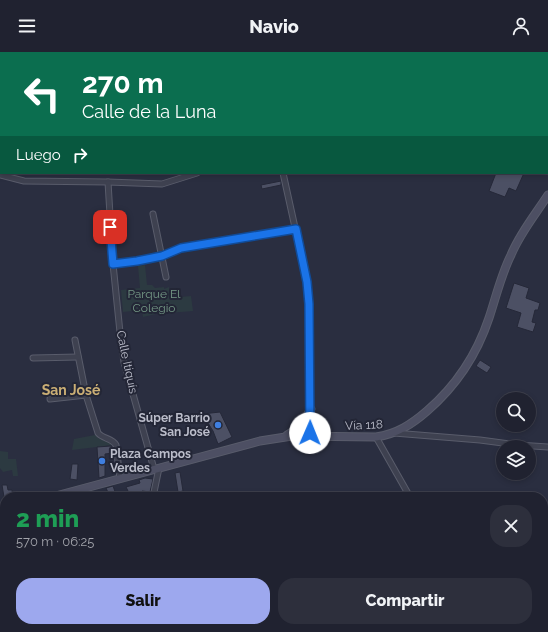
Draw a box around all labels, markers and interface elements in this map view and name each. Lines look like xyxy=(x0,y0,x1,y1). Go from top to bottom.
icon: menu xyxy=(16,15,38,37)
icon: person xyxy=(510,15,532,37)
text: Navio xyxy=(249,16,299,37)
text: 270 m xyxy=(82,67,163,100)
icon: left xyxy=(16,68,68,120)
text: Calle de la Luna xyxy=(82,101,216,122)
icon: right xyxy=(69,144,91,166)
text: Luego xyxy=(16,146,61,164)
pin xyxy=(93,210,127,244)
icon: arrive xyxy=(99,216,121,238)
park label: Parque El Colegio xyxy=(127,287,181,315)
street label: Calle Itiquís xyxy=(114,329,141,395)
district label: San José xyxy=(42,382,101,398)
map controls xyxy=(496,392,536,480)
button: search xyxy=(496,392,536,432)
place label: Súper Barrio San José xyxy=(139,411,210,439)
position arrow xyxy=(289,412,331,454)
street label: Vía 118 xyxy=(345,417,383,433)
marker: Súper Barrio San José xyxy=(213,420,223,430)
button: layers xyxy=(496,440,536,480)
place label: Plaza Campos Verdes xyxy=(110,447,191,475)
marker: Plaza Campos Verdes xyxy=(97,456,107,466)
text: 2 min xyxy=(16,504,79,533)
button: close xyxy=(490,505,532,547)
text: 570 m · 06:25 xyxy=(16,534,94,549)
button: Salir xyxy=(16,578,270,624)
button: Compartir xyxy=(278,578,532,624)

